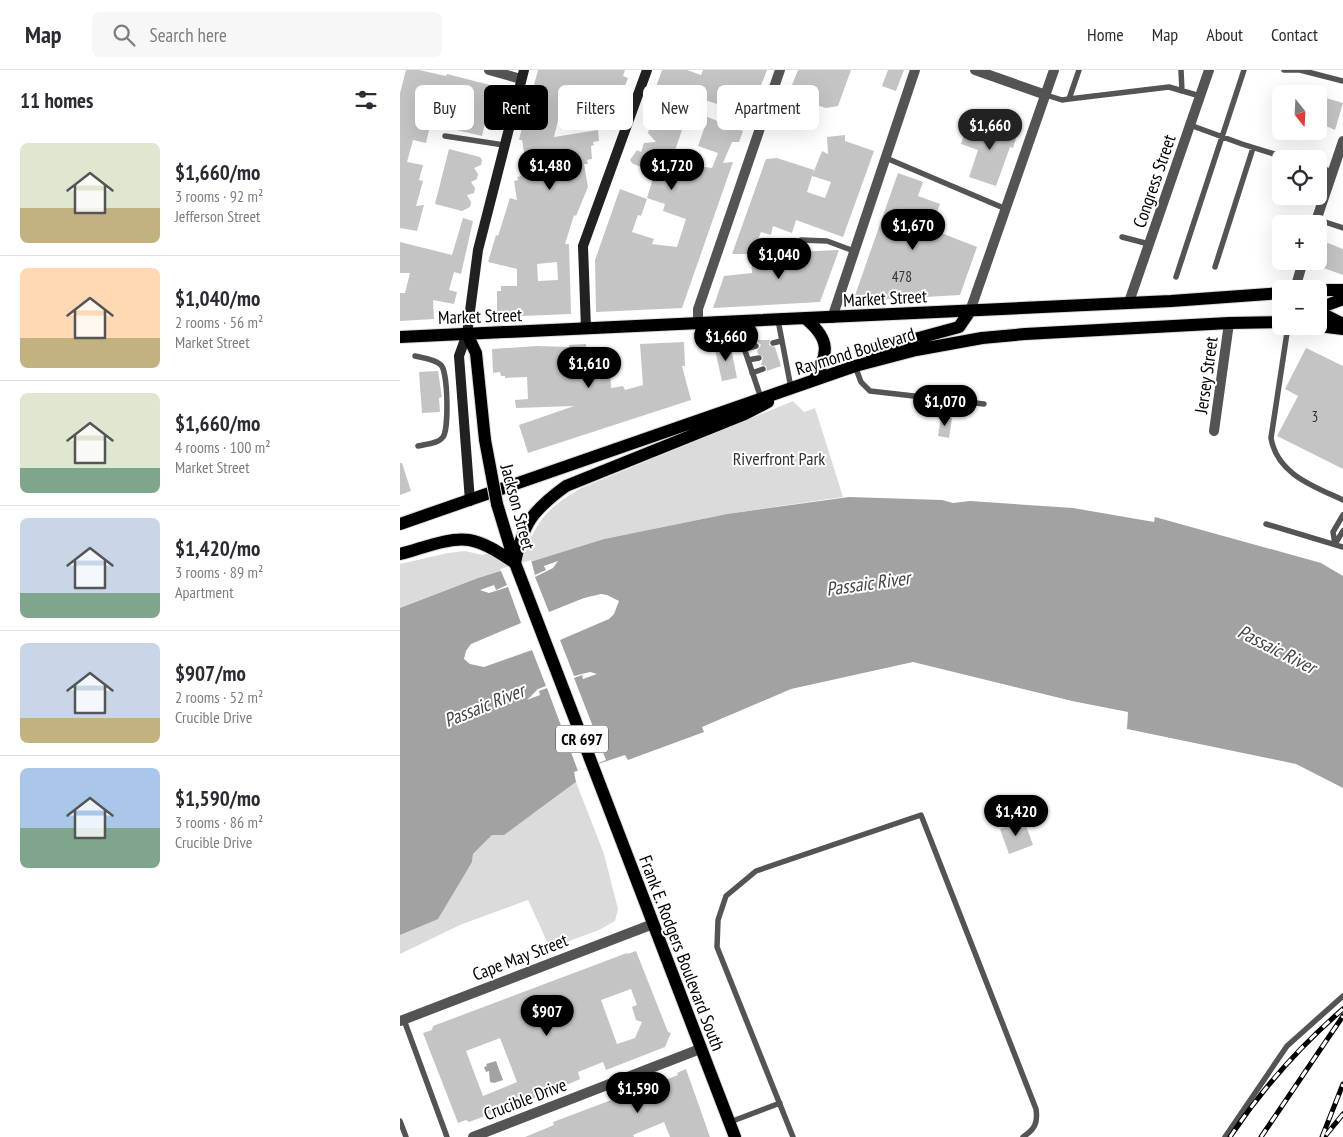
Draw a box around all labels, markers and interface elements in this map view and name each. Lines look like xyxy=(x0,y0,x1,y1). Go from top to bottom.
search box xyxy=(92,12,442,57)
text: Map xyxy=(25,19,62,50)
icon: search xyxy=(110,21,138,49)
text: Search here xyxy=(150,23,227,47)
text: Home xyxy=(1087,23,1124,46)
text: Map xyxy=(1152,23,1178,46)
text: About xyxy=(1206,23,1243,46)
text: Contact xyxy=(1271,23,1318,46)
chip: Buy xyxy=(415,85,474,130)
chip: Rent xyxy=(484,85,548,130)
chip: Filters xyxy=(558,85,633,130)
chip: New xyxy=(643,85,707,130)
chip: Apartment xyxy=(717,85,819,130)
north arrow xyxy=(1272,85,1328,140)
map controls xyxy=(1272,85,1327,335)
icon: filters xyxy=(352,86,380,114)
text: 11 homes xyxy=(20,87,93,114)
pin: $1,660 xyxy=(949,108,1031,151)
text: $1,660 xyxy=(969,115,1011,135)
street label: Congress Street xyxy=(1127,131,1181,231)
pin: $1,480 xyxy=(509,148,591,191)
pin: $1,720 xyxy=(631,148,713,191)
button: locate xyxy=(1272,150,1327,205)
text: $1,480 xyxy=(529,155,571,175)
text: $1,720 xyxy=(651,155,693,175)
text: $1,660/mo xyxy=(175,159,260,186)
icon: home xyxy=(60,163,120,223)
text: 3 rooms · 92 m² xyxy=(175,186,263,206)
text: Jefferson Street xyxy=(175,206,260,226)
pin: $1,670 xyxy=(872,208,954,251)
text: $1,670 xyxy=(892,215,934,235)
button: + xyxy=(1272,215,1327,270)
pin: $1,040 xyxy=(738,238,820,280)
text: $1,040 xyxy=(758,244,800,264)
house number: 478 xyxy=(892,267,912,286)
button: − xyxy=(1272,280,1327,335)
street label: Market Street xyxy=(843,284,928,312)
text: $1,040/mo xyxy=(175,285,260,312)
icon: home xyxy=(60,288,120,348)
street label: Market Street xyxy=(438,303,522,329)
text: 2 rooms · 56 m² xyxy=(175,312,263,332)
pin: $1,660 xyxy=(685,320,767,362)
street label: Raymond Boulevard xyxy=(792,322,918,380)
text: $1,660 xyxy=(705,326,747,346)
text: Market Street xyxy=(175,332,250,352)
street label: Jersey Street xyxy=(1189,335,1223,416)
pin: $1,610 xyxy=(548,346,630,389)
text: $1,610 xyxy=(568,353,610,373)
pin: $1,070 xyxy=(904,384,986,427)
text: $1,070 xyxy=(924,391,966,411)
house number: 3 xyxy=(1312,407,1318,426)
text: $1,660/mo xyxy=(175,410,260,437)
icon: home xyxy=(60,413,120,473)
text: 4 rooms · 100 m² xyxy=(175,437,271,457)
park label: Riverfront Park xyxy=(733,447,825,470)
text: Market Street xyxy=(175,457,250,477)
street label: Jackson Street xyxy=(495,461,540,552)
text: $1,420/mo xyxy=(175,535,260,562)
icon: home xyxy=(60,538,120,598)
text: 3 rooms · 89 m² xyxy=(175,562,263,582)
water label: Passaic River xyxy=(825,565,914,601)
text: Apartment xyxy=(175,582,234,602)
water label: Passaic River xyxy=(1234,619,1323,680)
text: $907/mo xyxy=(175,660,246,687)
icon: home xyxy=(60,663,120,723)
water label: Passaic River xyxy=(440,677,530,732)
text: 2 rooms · 52 m² xyxy=(175,687,263,707)
text: Crucible Drive xyxy=(175,707,252,727)
road number: CR 697 xyxy=(556,726,608,752)
text: $1,590/mo xyxy=(175,785,260,812)
icon: home xyxy=(60,788,120,848)
pin: $1,420 xyxy=(975,794,1057,837)
text: $1,420 xyxy=(995,801,1037,821)
text: 3 rooms · 86 m² xyxy=(175,812,263,832)
text: Crucible Drive xyxy=(175,832,252,852)
street label: Frank E. Rodgers Boulevard South xyxy=(634,852,730,1054)
street label: Cape May Street xyxy=(469,928,571,986)
pin: $907 xyxy=(517,994,577,1037)
text: $907 xyxy=(532,1001,562,1021)
pin: $1,590 xyxy=(597,1072,679,1114)
street label: Crucible Drive xyxy=(480,1073,570,1125)
text: $1,590 xyxy=(617,1078,659,1098)

